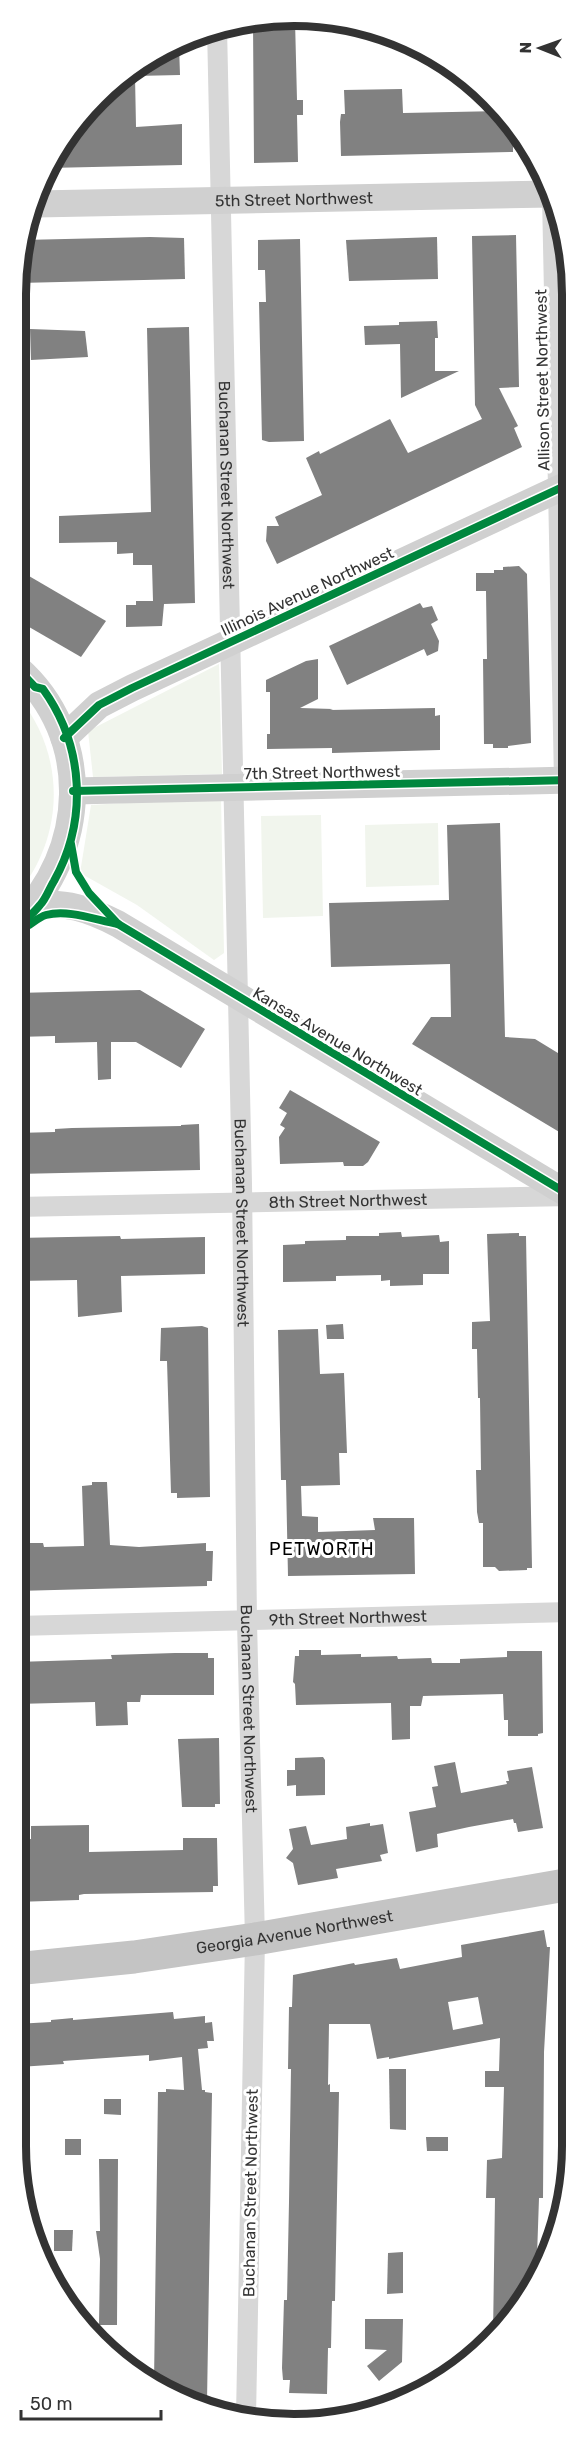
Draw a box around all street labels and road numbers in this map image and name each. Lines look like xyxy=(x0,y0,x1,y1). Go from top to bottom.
street label: 5th Street Northwest xyxy=(215,188,373,211)
street label: Allison Street Northwest xyxy=(531,289,554,471)
street label: Buchanan Street Northwest xyxy=(215,380,238,589)
street label: Illinois Avenue Northwest xyxy=(218,543,397,640)
street label: 7th Street Northwest xyxy=(244,762,400,783)
street label: Kansas Avenue Northwest xyxy=(249,983,426,1100)
street label: Buchanan Street Northwest xyxy=(231,1118,253,1327)
street label: 8th Street Northwest xyxy=(268,1190,427,1212)
street label: Buchanan Street Northwest xyxy=(237,1604,261,1813)
street label: 9th Street Northwest xyxy=(269,1607,427,1630)
street label: Georgia Avenue Northwest xyxy=(195,1906,394,1958)
street label: Buchanan Street Northwest xyxy=(239,2089,262,2297)

